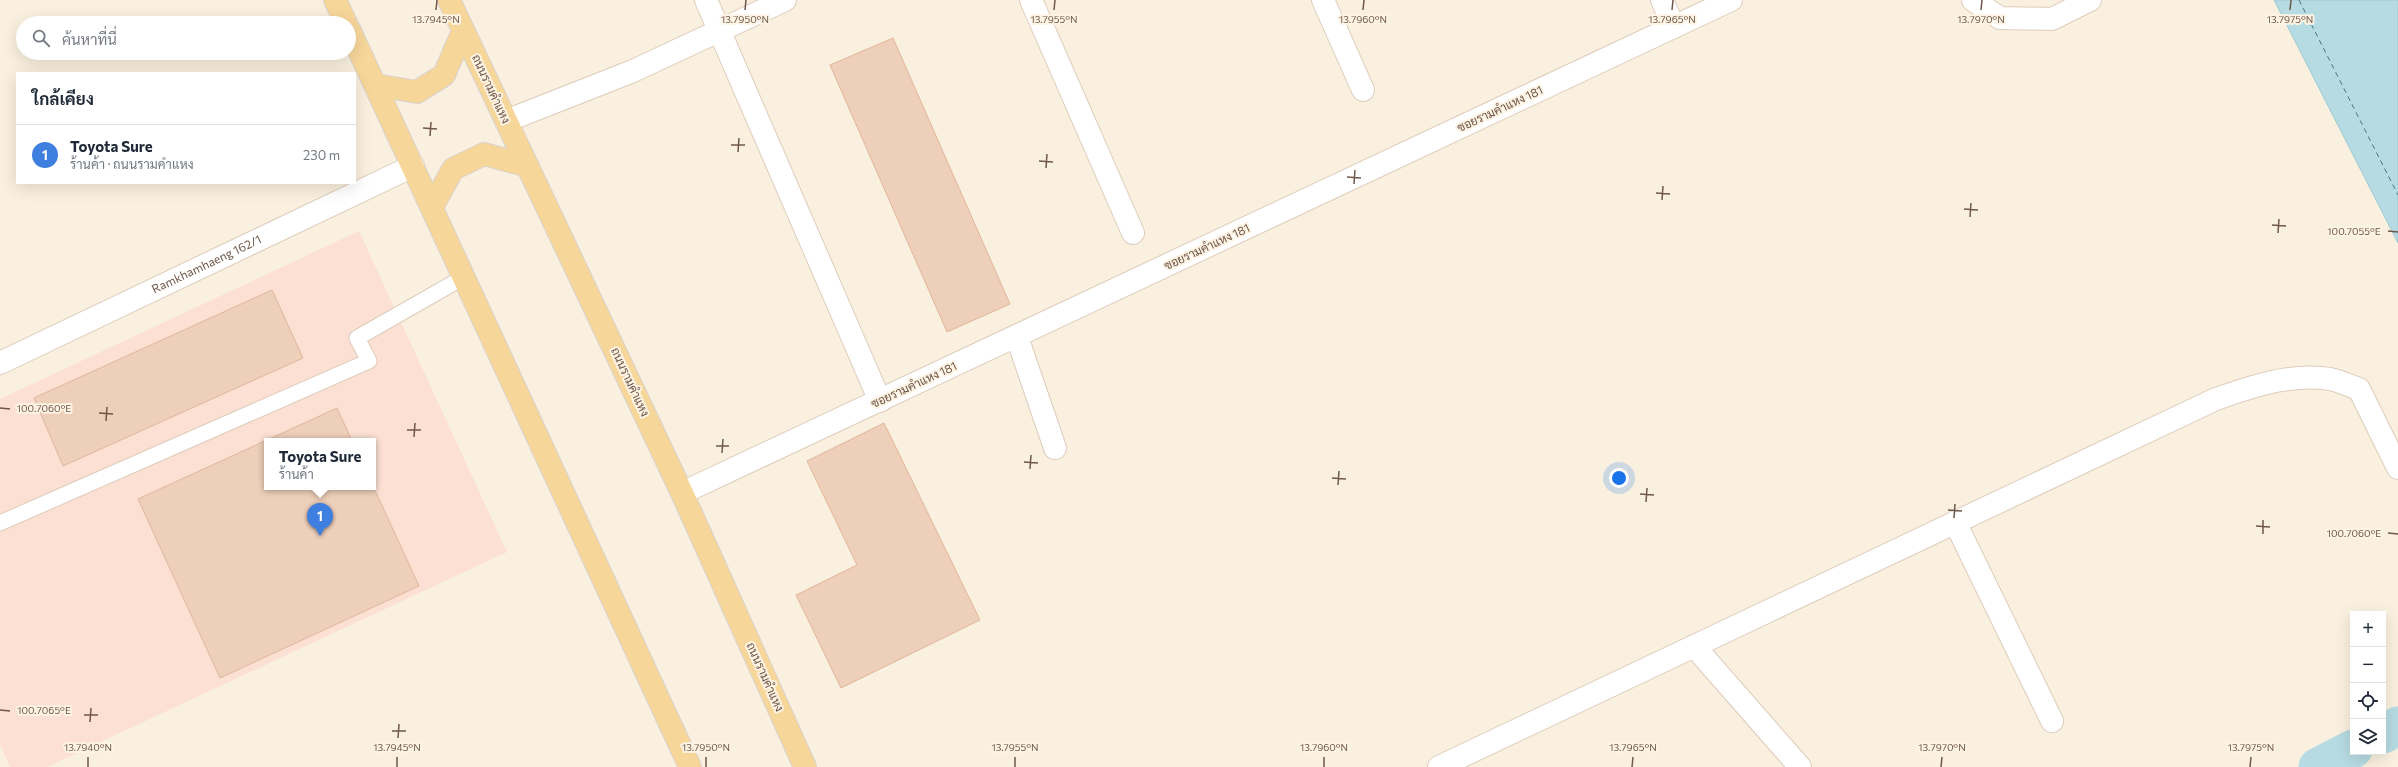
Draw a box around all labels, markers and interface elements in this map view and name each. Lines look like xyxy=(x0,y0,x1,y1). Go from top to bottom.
text: 13.7945°N xyxy=(412,13,460,25)
text: 13.7950°N xyxy=(721,13,769,25)
text: 13.7955°N xyxy=(1030,13,1078,25)
text: 13.7960°N xyxy=(1339,13,1387,25)
text: 13.7965°N xyxy=(1648,13,1696,25)
text: 13.7970°N xyxy=(1957,13,2005,25)
text: 13.7975°N xyxy=(2267,13,2313,25)
search box xyxy=(16,16,356,60)
icon: search xyxy=(30,27,52,49)
text: ค้นหาที่นี่ xyxy=(62,30,117,48)
street label: ถนนรามคำแหง xyxy=(470,52,514,125)
street label: ซอยรามคำแหง 181 xyxy=(1454,82,1545,134)
text: ใกล้เคียง xyxy=(32,88,94,109)
text: Toyota Sure xyxy=(70,137,153,155)
text: 1 xyxy=(42,147,48,163)
text: 230 m xyxy=(303,147,340,163)
text: ร้านค้า · ถนนรามคำแหง xyxy=(70,156,194,172)
street label: ซอยรามคำแหง 181 xyxy=(1161,220,1252,272)
text: 100.7055°E xyxy=(2327,225,2381,237)
street label: Ramkhamhaeng 162/1 xyxy=(149,231,263,296)
street label: ถนนรามคำแหง xyxy=(609,345,653,418)
street label: ซอยรามคำแหง 181 xyxy=(868,358,959,410)
text: 100.7060°E xyxy=(17,402,71,414)
popup xyxy=(264,438,376,490)
text: Toyota Sure xyxy=(279,447,361,465)
text: ร้านค้า xyxy=(279,466,314,482)
your location xyxy=(1609,468,1629,488)
pin: 1 xyxy=(307,503,333,536)
text: 100.7060°E xyxy=(2327,527,2381,539)
map controls xyxy=(2350,611,2386,755)
button: + xyxy=(2350,611,2386,647)
street label: ถนนรามคำแหง xyxy=(744,640,787,713)
button: − xyxy=(2350,647,2386,683)
button: locate xyxy=(2350,683,2386,719)
text: 100.7065°E xyxy=(17,704,71,716)
button: layers xyxy=(2350,719,2386,755)
text: 13.7940°N xyxy=(64,741,112,753)
text: 13.7945°N xyxy=(373,741,421,753)
text: 13.7950°N xyxy=(682,741,730,753)
text: 13.7955°N xyxy=(991,741,1039,753)
text: 13.7960°N xyxy=(1300,741,1348,753)
text: 13.7965°N xyxy=(1609,741,1657,753)
text: 13.7970°N xyxy=(1918,741,1966,753)
text: 13.7975°N xyxy=(2228,741,2274,753)

